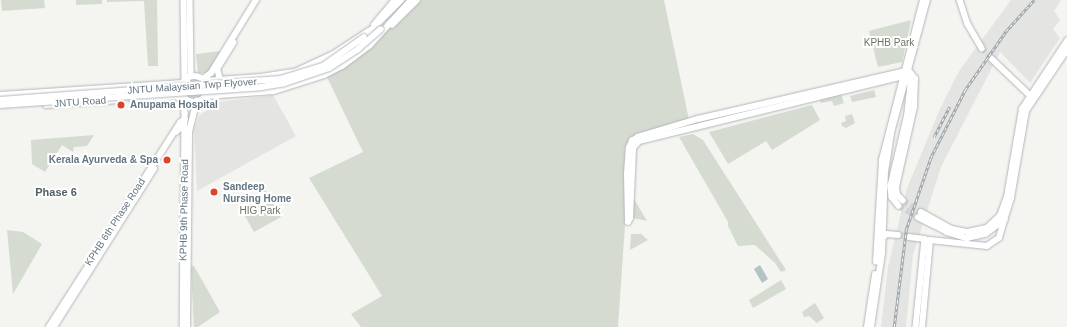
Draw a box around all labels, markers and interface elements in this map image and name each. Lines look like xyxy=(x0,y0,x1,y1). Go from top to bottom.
park label: KPHB Park xyxy=(864,37,914,49)
street label: JNTU Malaysian Twp Flyover xyxy=(127,75,257,97)
street label: JNTU Road xyxy=(54,94,106,110)
marker: Anupama Hospital xyxy=(115,99,127,111)
place label: Anupama Hospital xyxy=(130,99,218,111)
place label: Kerala Ayurveda & Spa xyxy=(48,154,158,166)
marker: Kerala Ayurveda & Spa xyxy=(161,154,173,166)
street label: KPHB 9th Phase Road xyxy=(177,159,191,261)
street label: KPHB 6th Phase Road xyxy=(82,176,148,268)
place label: Sandeep Nursing Home xyxy=(223,180,291,204)
district label: Phase 6 xyxy=(35,185,77,199)
marker: Sandeep Nursing Home xyxy=(208,186,220,198)
park label: HIG Park xyxy=(239,205,281,217)

